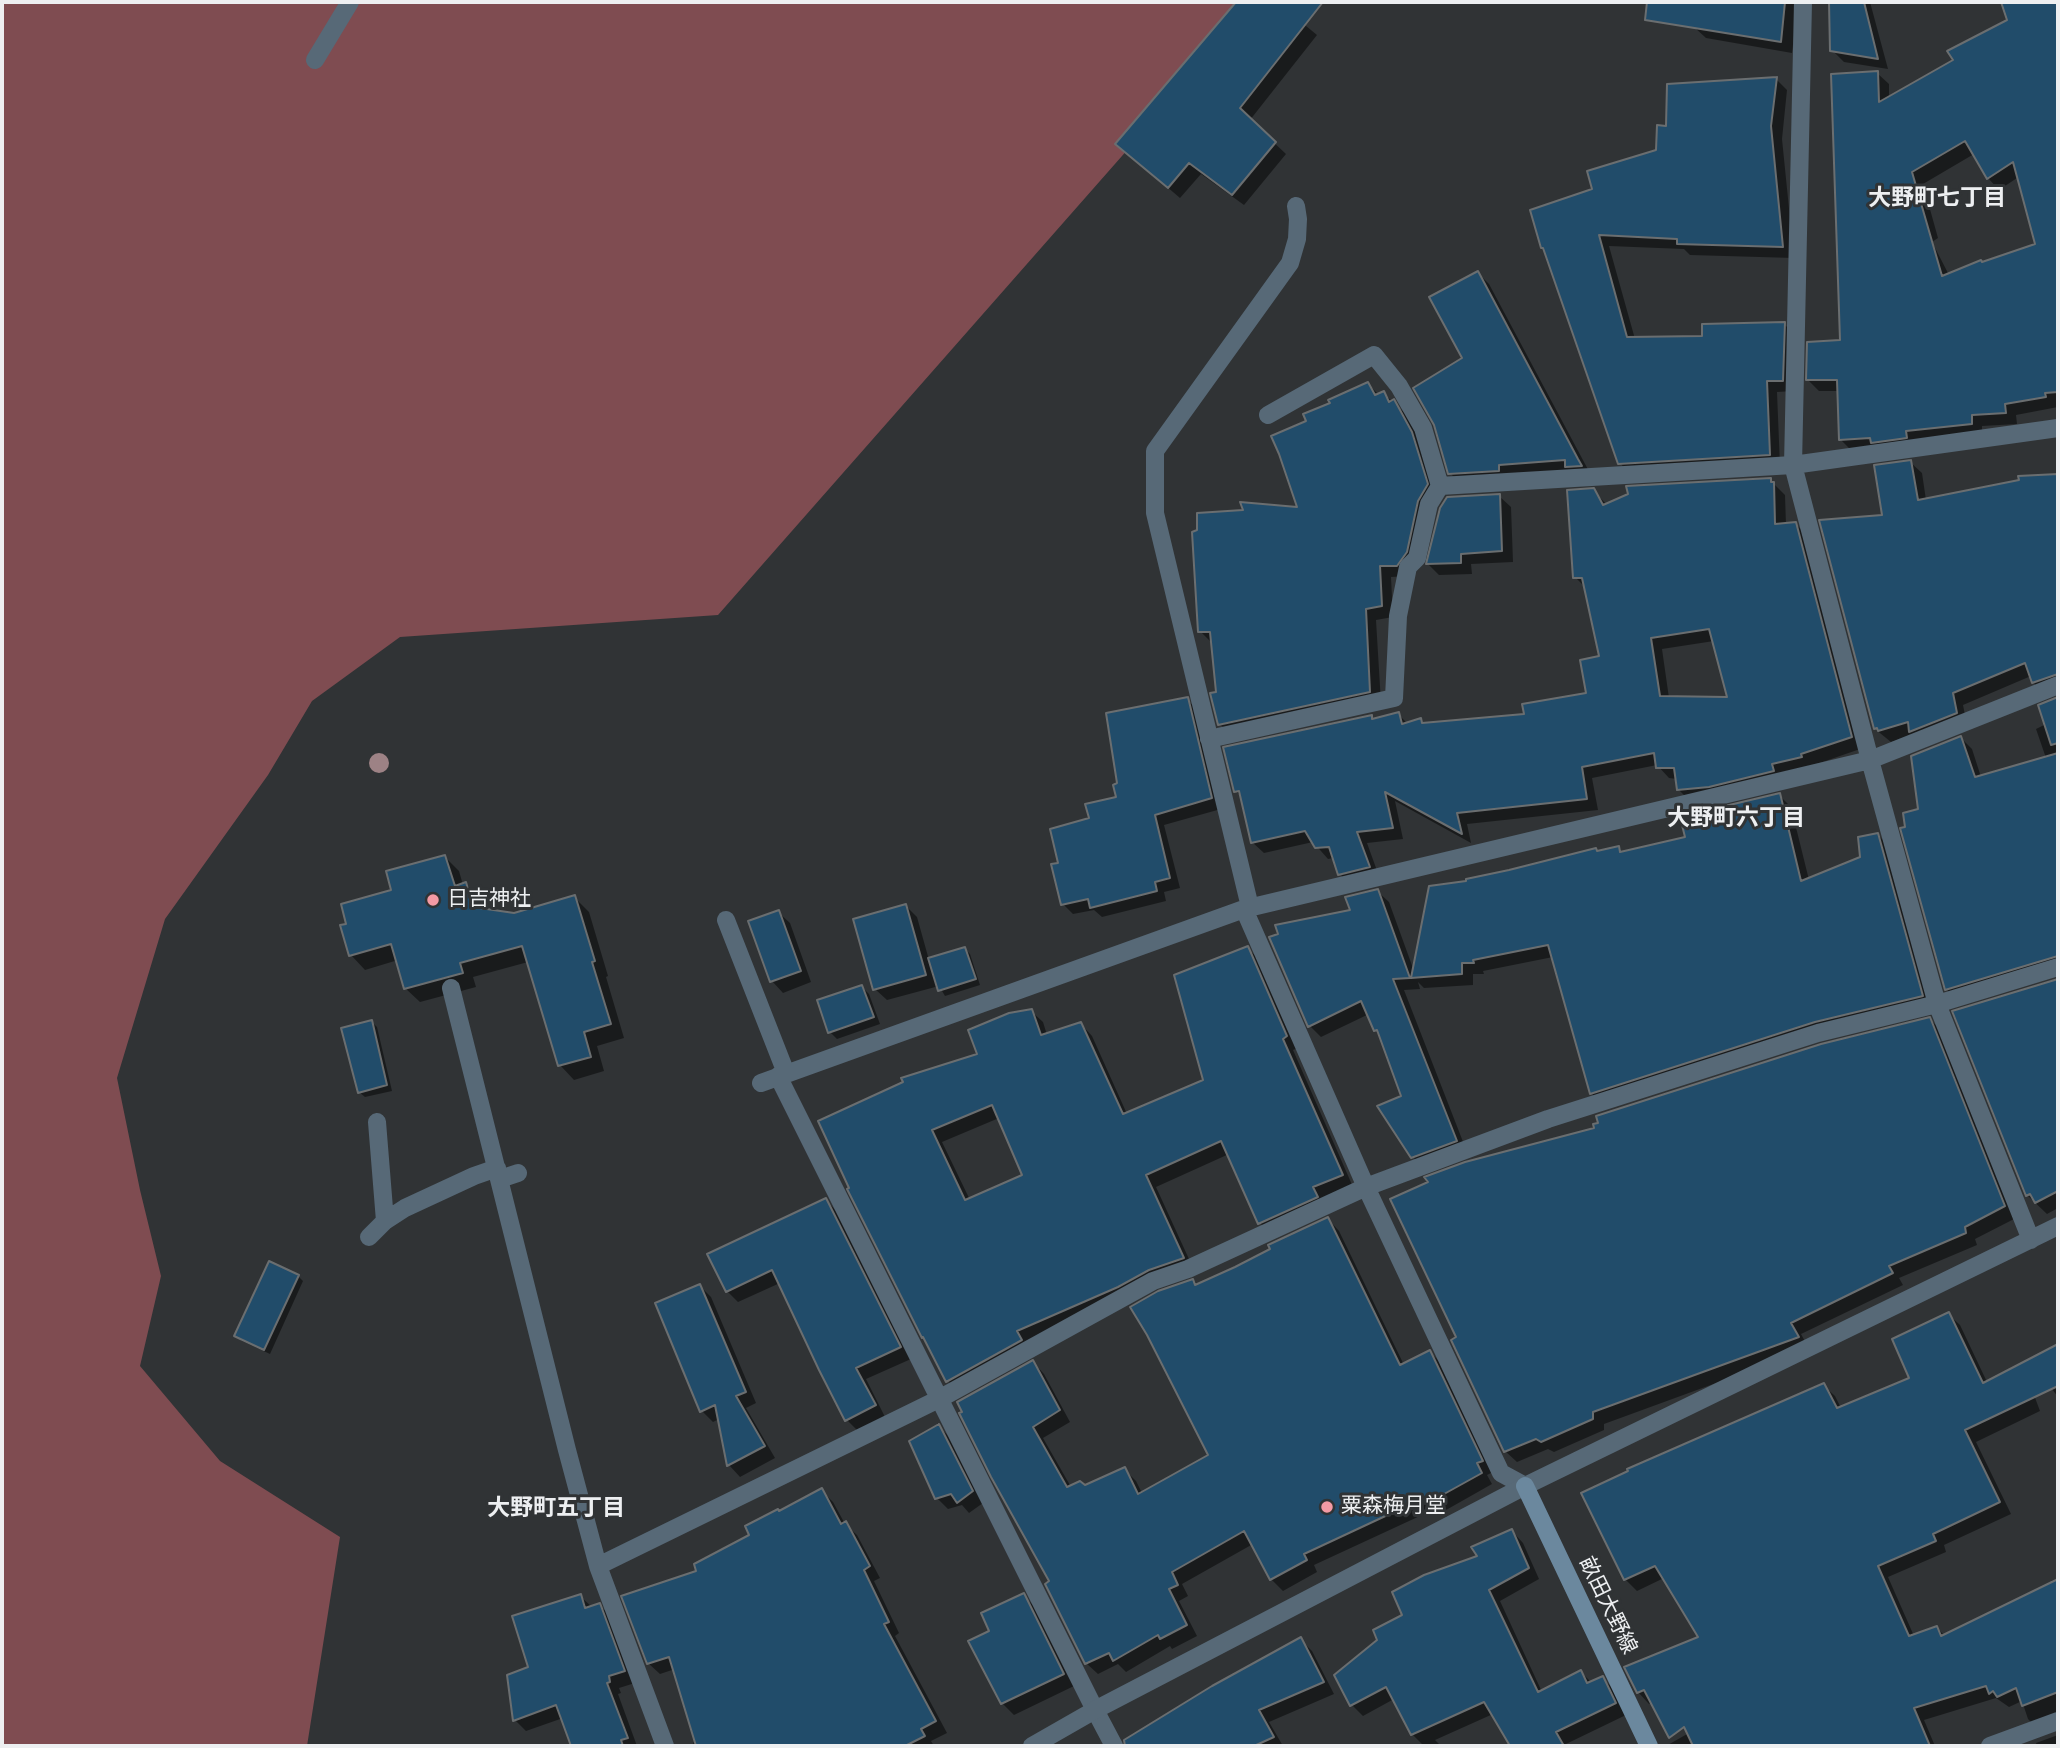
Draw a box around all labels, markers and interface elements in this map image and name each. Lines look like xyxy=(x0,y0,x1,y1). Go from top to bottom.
district label: 大野町七丁目 xyxy=(1868,185,2006,213)
district label: 大野町六丁目 xyxy=(1667,805,1805,833)
place label: 日吉神社 xyxy=(447,887,531,913)
marker: 日吉神社 xyxy=(425,892,441,908)
place label: 粟森梅月堂 xyxy=(1341,1494,1446,1520)
district label: 大野町五丁目 xyxy=(487,1495,625,1523)
marker: 粟森梅月堂 xyxy=(1319,1499,1335,1515)
street label: 畝田大野線 xyxy=(1573,1553,1641,1659)

